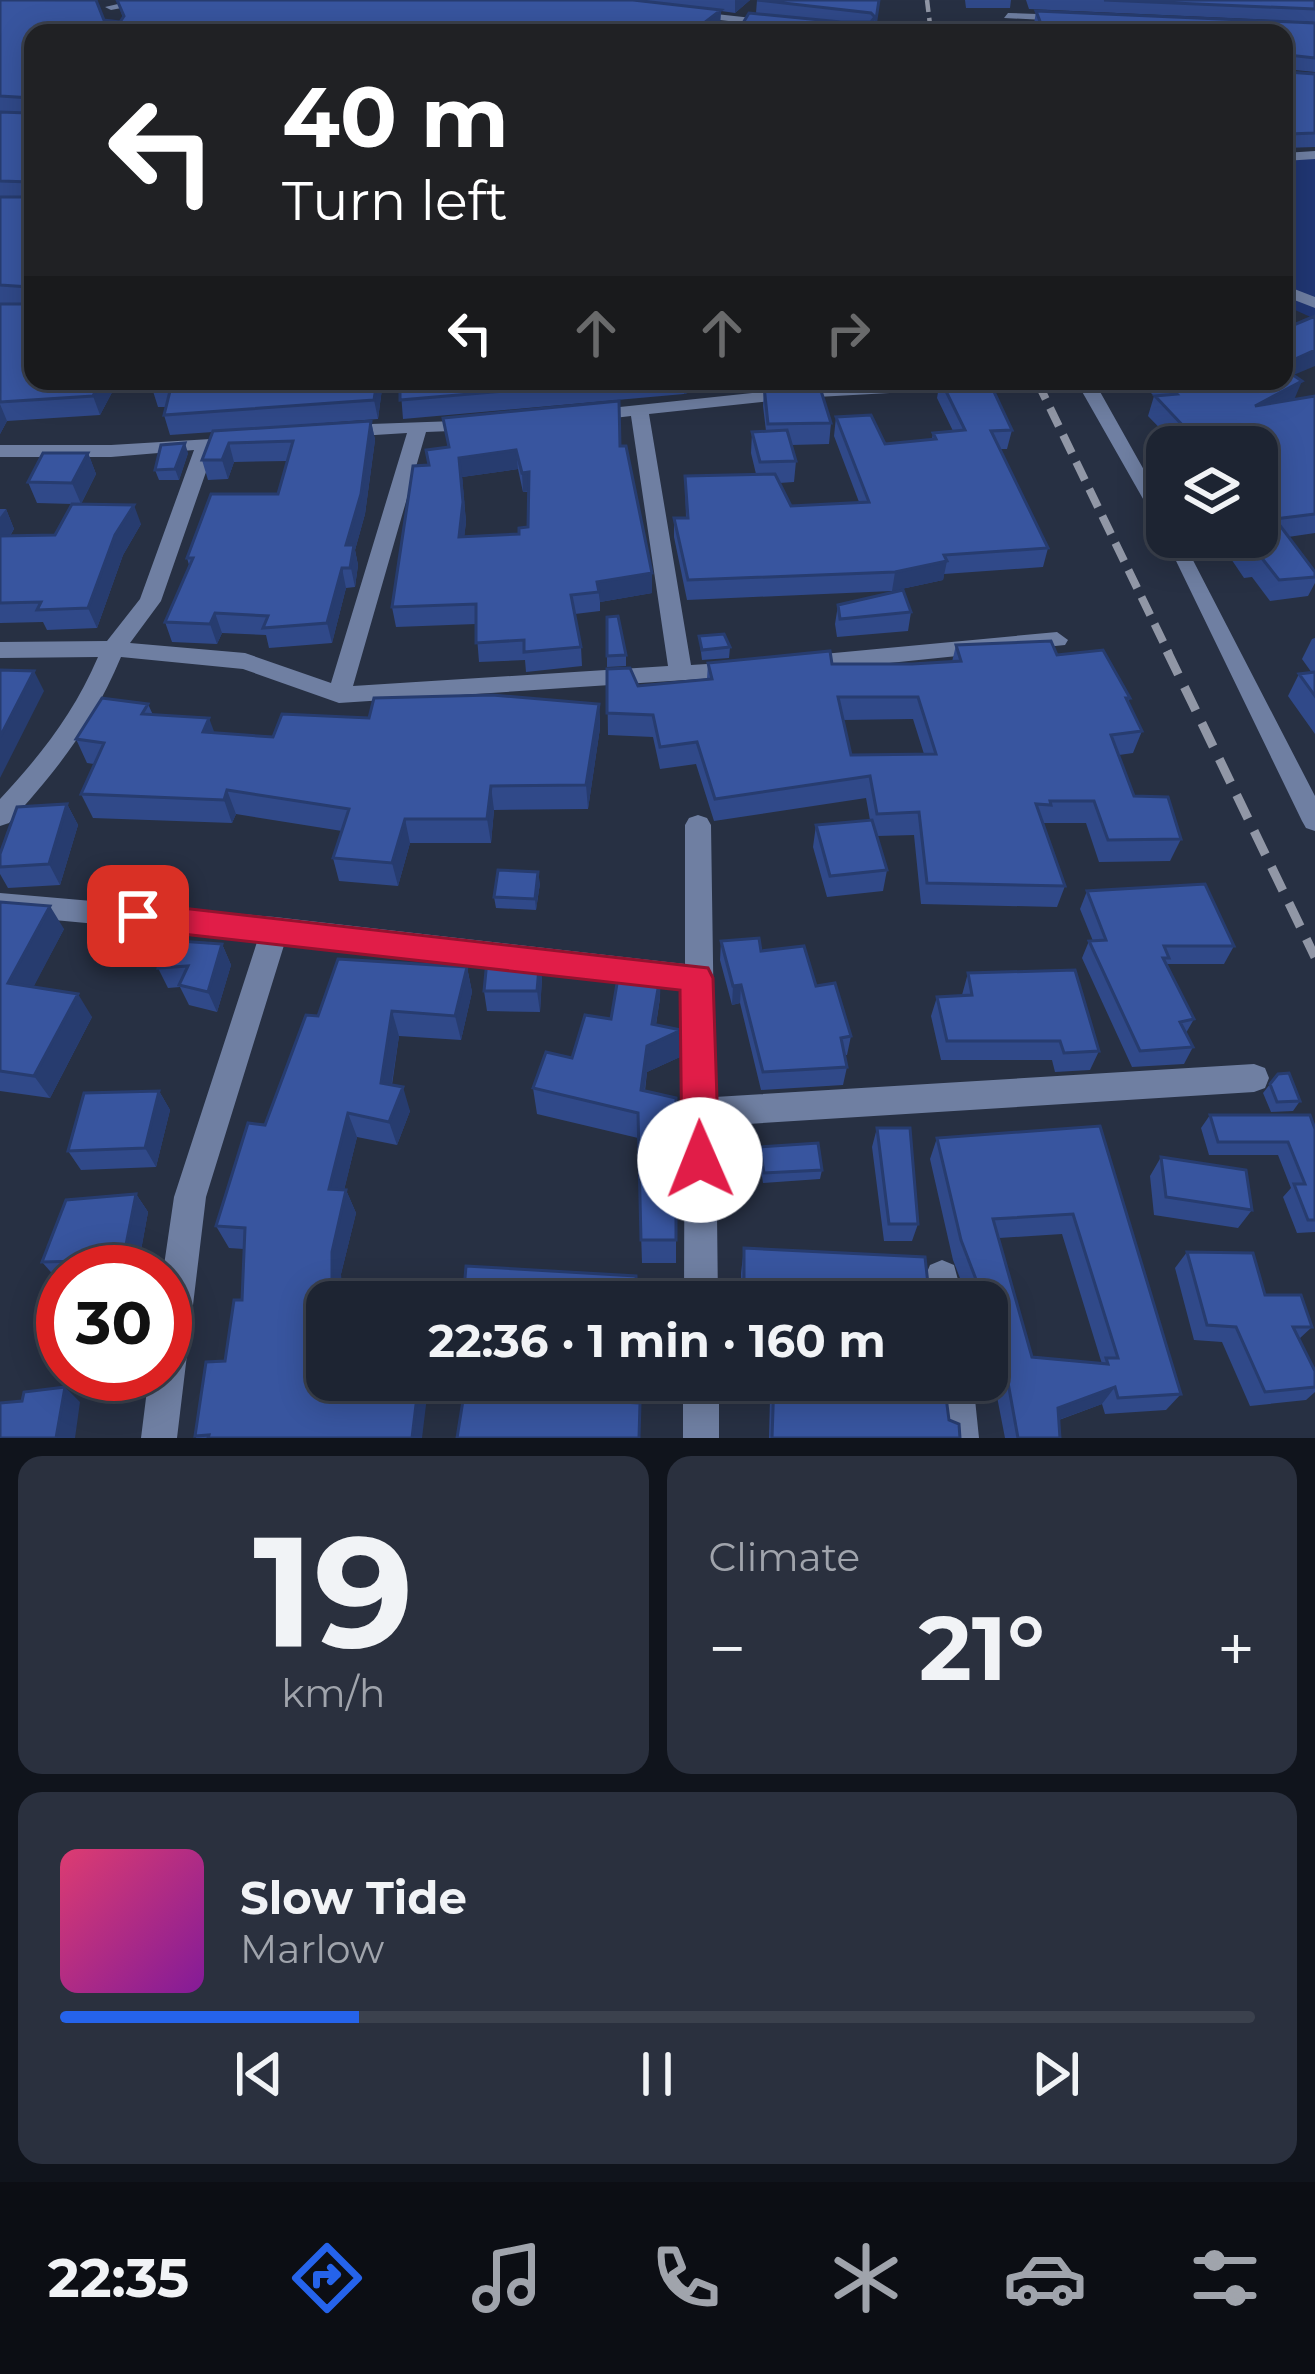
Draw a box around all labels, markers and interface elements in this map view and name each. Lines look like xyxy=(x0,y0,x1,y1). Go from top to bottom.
text: 40 m xyxy=(282,66,509,168)
icon: left xyxy=(84,72,240,228)
text: Turn left xyxy=(282,168,508,234)
icon: left xyxy=(437,300,503,366)
icon: ahead xyxy=(563,300,629,366)
icon: ahead xyxy=(689,300,755,366)
icon: right xyxy=(815,300,881,366)
map controls xyxy=(1146,426,1278,558)
button: layers xyxy=(1146,426,1278,558)
pin xyxy=(87,865,189,967)
icon: arrive xyxy=(105,883,171,949)
position arrow xyxy=(637,1097,763,1223)
speed limit sign: 30 xyxy=(36,1245,192,1401)
text: 22:36 · 1 min · 160 m xyxy=(428,1313,886,1368)
text: 19 xyxy=(253,1496,414,1686)
text: Climate xyxy=(709,1533,860,1581)
text: 21° xyxy=(919,1593,1045,1703)
text: − xyxy=(709,1608,746,1689)
text: + xyxy=(1217,1608,1255,1689)
text: km/h xyxy=(281,1669,385,1717)
text: Slow Tide xyxy=(240,1870,467,1925)
text: Marlow xyxy=(240,1925,384,1973)
icon: previous xyxy=(226,2041,292,2107)
icon: pause xyxy=(624,2041,690,2107)
icon: next xyxy=(1023,2041,1089,2107)
icon: directions xyxy=(285,2236,369,2320)
icon: music xyxy=(465,2236,549,2320)
icon: phone xyxy=(644,2236,728,2320)
icon: climate xyxy=(824,2236,908,2320)
icon: car xyxy=(1003,2236,1087,2320)
icon: filters xyxy=(1183,2236,1267,2320)
text: 22:35 xyxy=(48,2245,189,2311)

